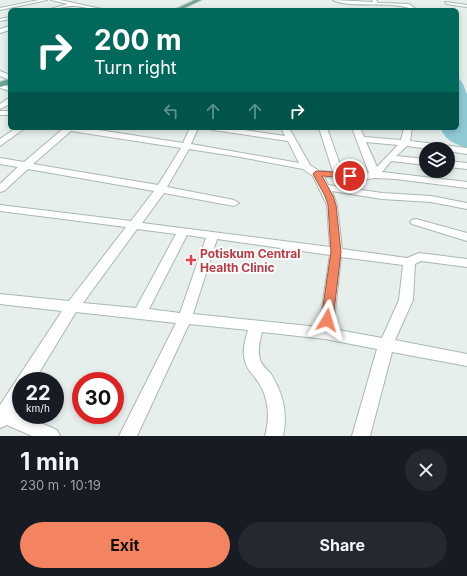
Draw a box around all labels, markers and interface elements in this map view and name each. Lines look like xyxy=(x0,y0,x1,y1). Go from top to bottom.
text: 200 m xyxy=(94,23,182,57)
icon: right xyxy=(28,24,80,76)
text: Turn right xyxy=(94,57,177,78)
icon: left xyxy=(160,100,182,122)
icon: ahead xyxy=(202,100,224,122)
icon: ahead xyxy=(244,100,266,122)
icon: right xyxy=(286,100,308,122)
map controls xyxy=(419,142,455,178)
button: layers xyxy=(419,142,455,178)
pin xyxy=(333,159,367,193)
icon: arrive xyxy=(339,165,361,187)
place label: Potiskum Central Health Clinic xyxy=(200,246,300,275)
marker: Potiskum Central Health Clinic xyxy=(185,254,197,266)
position arrow xyxy=(306,299,348,341)
speed limit sign: 30 xyxy=(72,372,124,424)
text: 22 xyxy=(25,381,51,405)
text: km/h xyxy=(26,402,50,414)
text: 1 min xyxy=(20,447,79,476)
button: close xyxy=(405,449,447,491)
text: 230 m · 10:19 xyxy=(20,477,101,493)
button: Exit xyxy=(20,522,230,568)
button: Share xyxy=(238,522,447,568)

